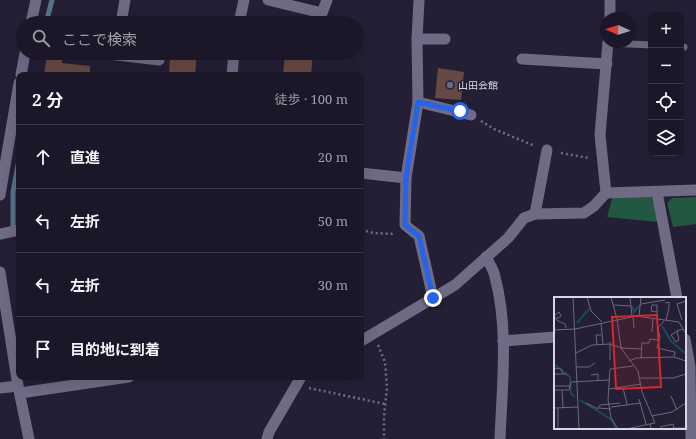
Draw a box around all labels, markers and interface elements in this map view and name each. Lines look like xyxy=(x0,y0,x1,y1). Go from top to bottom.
north arrow xyxy=(600,12,636,48)
map controls xyxy=(648,12,684,156)
button: + xyxy=(648,12,684,48)
search box xyxy=(16,16,364,60)
icon: search xyxy=(30,27,52,49)
text: ここで検索 xyxy=(62,29,137,49)
button: − xyxy=(648,48,684,84)
place label: 山田会館 xyxy=(458,78,498,92)
marker: 山田会館 xyxy=(445,80,455,90)
button: locate xyxy=(648,84,684,120)
text: 2 分 xyxy=(32,88,63,111)
text: 徒歩 · 100 m xyxy=(275,90,348,108)
route start xyxy=(451,102,469,120)
button: layers xyxy=(648,120,684,156)
icon: ahead xyxy=(32,146,54,168)
text: 直進 xyxy=(70,147,100,167)
text: 20 m xyxy=(318,148,348,166)
icon: left xyxy=(32,210,54,232)
text: 左折 xyxy=(70,211,100,231)
text: 50 m xyxy=(318,212,348,230)
icon: left xyxy=(32,274,54,296)
text: 左折 xyxy=(70,275,100,295)
text: 30 m xyxy=(318,276,348,294)
route end xyxy=(424,289,442,307)
inset map xyxy=(554,297,686,429)
icon: arrive xyxy=(32,338,54,360)
text: 目的地に到着 xyxy=(70,339,160,359)

